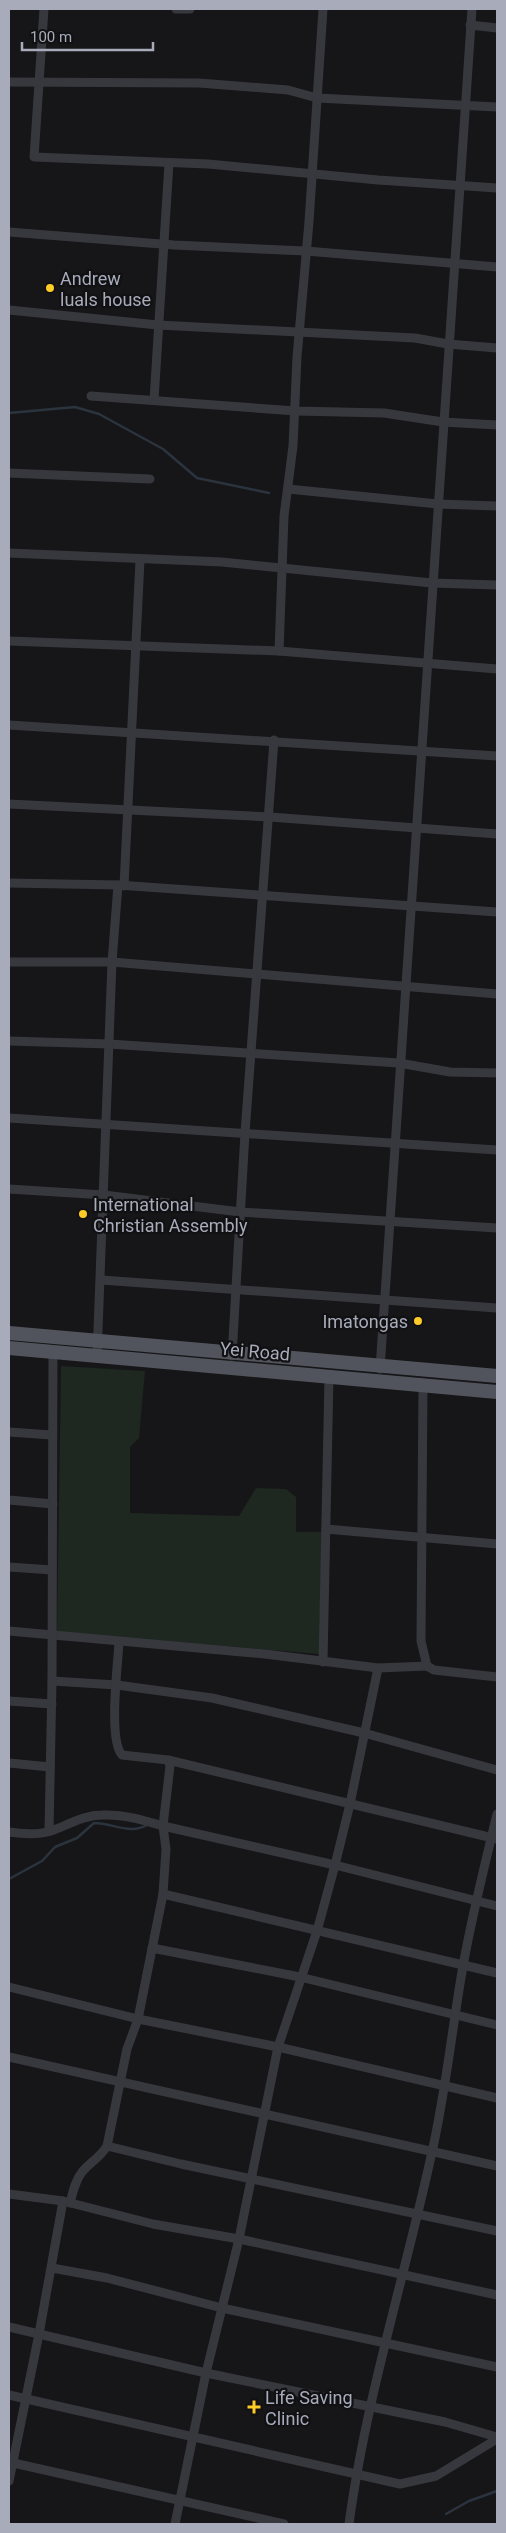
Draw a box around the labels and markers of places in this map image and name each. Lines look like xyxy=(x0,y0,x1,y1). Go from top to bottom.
place label: Andrew luals house xyxy=(60,268,151,310)
marker: Andrew luals house xyxy=(44,282,56,294)
place label: International Christian Assembly xyxy=(93,1194,248,1236)
marker: International Christian Assembly xyxy=(77,1208,89,1220)
place label: Imatongas xyxy=(322,1311,408,1332)
marker: Imatongas xyxy=(412,1315,424,1327)
place label: Life Saving Clinic xyxy=(265,2387,353,2429)
marker: Life Saving Clinic xyxy=(247,2400,261,2414)

